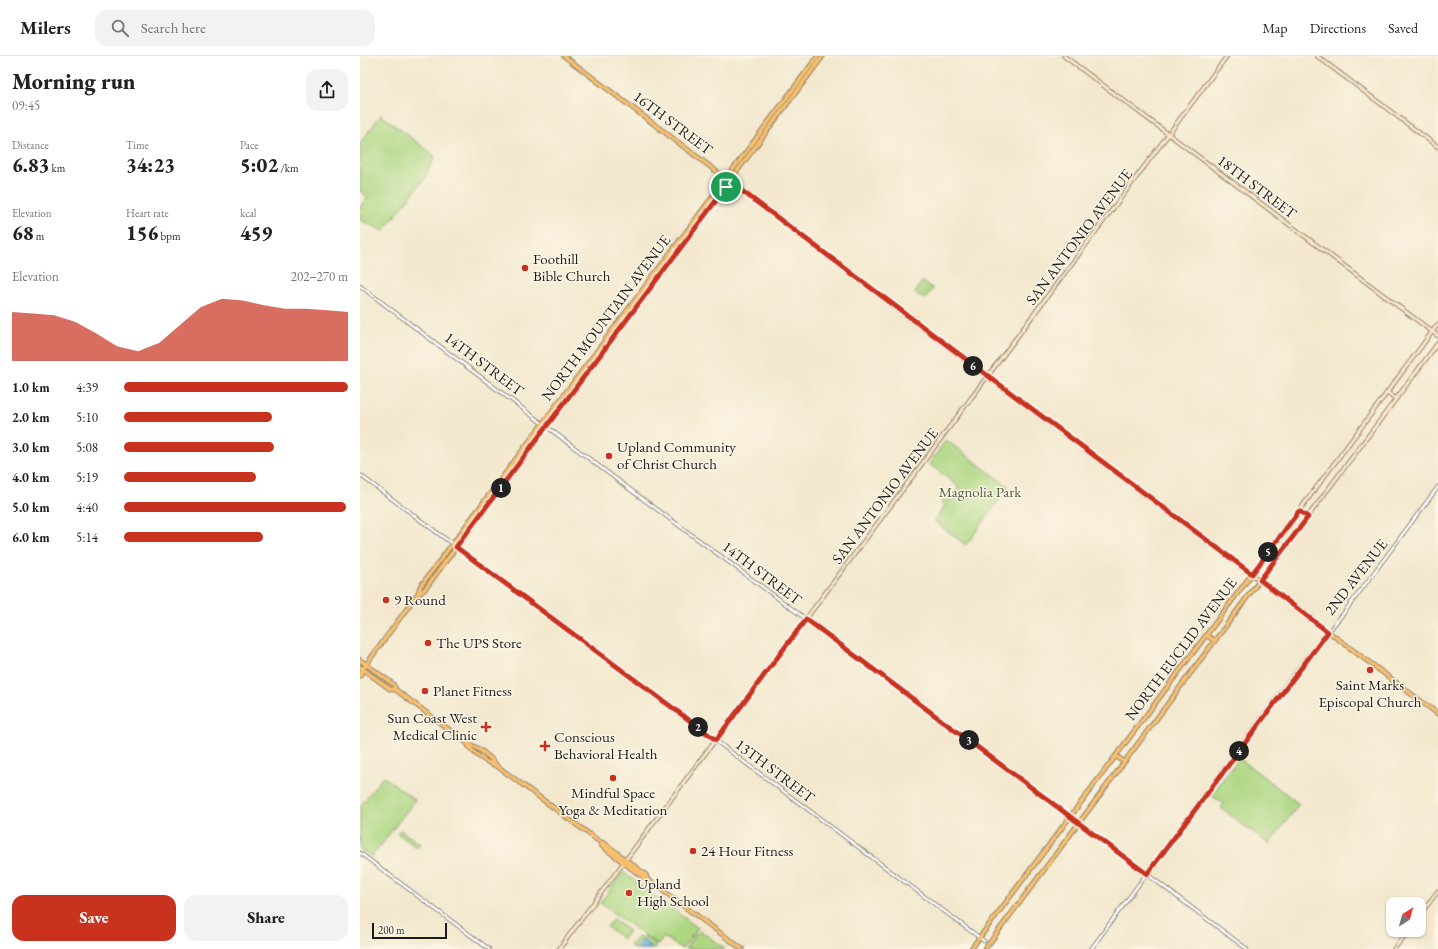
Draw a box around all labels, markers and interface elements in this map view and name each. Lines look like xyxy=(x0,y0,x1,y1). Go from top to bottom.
search box xyxy=(95,10,375,46)
text: Milers xyxy=(20,15,71,40)
icon: search xyxy=(109,17,131,39)
text: Search here xyxy=(141,18,206,37)
text: Map xyxy=(1262,19,1288,37)
text: Directions xyxy=(1310,19,1366,37)
text: Saved xyxy=(1388,19,1418,37)
text: Morning run xyxy=(12,67,136,96)
button: share xyxy=(306,69,348,111)
street label: 16TH STREET xyxy=(630,87,717,159)
text: 09:45 xyxy=(12,97,40,114)
text: Distance xyxy=(12,138,49,152)
text: Time xyxy=(126,138,149,152)
text: Pace xyxy=(240,138,258,152)
street label: 18TH STREET xyxy=(1214,151,1301,223)
text: 6.83 xyxy=(12,152,49,178)
text: 34:23 xyxy=(126,152,175,178)
text: 5:02 xyxy=(240,152,278,178)
text: km xyxy=(49,161,65,175)
text: /km xyxy=(278,161,299,175)
street label: SAN ANTONIO AVENUE xyxy=(1021,165,1136,308)
pin xyxy=(709,170,743,204)
icon: arrive xyxy=(715,176,737,198)
text: Elevation xyxy=(12,206,52,220)
text: Heart rate xyxy=(126,206,169,220)
text: kcal xyxy=(240,206,257,220)
text: 68 xyxy=(12,220,34,246)
text: 156 xyxy=(126,220,158,246)
text: 459 xyxy=(240,220,272,246)
text: m xyxy=(34,229,44,243)
text: bpm xyxy=(158,229,181,243)
street label: NORTH MOUNTAIN AVENUE xyxy=(537,230,675,404)
place label: Foothill Bible Church xyxy=(533,249,611,285)
marker: Foothill Bible Church xyxy=(520,263,530,273)
text: Elevation xyxy=(12,268,59,285)
text: 202–270 m xyxy=(291,268,348,285)
street label: 14TH STREET xyxy=(441,328,528,400)
pin: 6 xyxy=(963,356,983,376)
text: 6 xyxy=(970,359,976,373)
text: 1.0 km xyxy=(12,379,50,396)
text: 4:39 xyxy=(76,379,98,396)
text: 2.0 km xyxy=(12,409,50,426)
text: 5:10 xyxy=(76,409,98,426)
street label: SAN ANTONIO AVENUE xyxy=(827,424,942,567)
place label: Upland Community of Christ Church xyxy=(617,437,736,473)
text: 3.0 km xyxy=(12,439,50,456)
text: 5:08 xyxy=(76,439,98,456)
marker: Upland Community of Christ Church xyxy=(604,451,614,461)
text: 4.0 km xyxy=(12,469,50,486)
text: 5:19 xyxy=(76,469,98,486)
pin: 1 xyxy=(491,478,511,498)
text: 1 xyxy=(498,481,504,495)
park label: Magnolia Park xyxy=(939,482,1022,501)
text: 5.0 km xyxy=(12,499,50,516)
text: 4:40 xyxy=(76,499,98,516)
text: 6.0 km xyxy=(12,529,50,546)
text: 5:14 xyxy=(76,529,98,546)
street label: 2ND AVENUE xyxy=(1320,534,1392,619)
street label: 14TH STREET xyxy=(719,537,806,609)
pin: 5 xyxy=(1258,542,1278,562)
text: 5 xyxy=(1265,545,1271,559)
street label: NORTH EUCLID AVENUE xyxy=(1121,573,1241,724)
place label: 9 Round xyxy=(394,590,446,609)
marker: 9 Round xyxy=(381,595,391,605)
place label: The UPS Store xyxy=(436,633,522,652)
marker: The UPS Store xyxy=(423,638,433,648)
marker: Saint Marks Episcopal Church xyxy=(1365,665,1375,675)
place label: Saint Marks Episcopal Church xyxy=(1318,675,1422,711)
place label: Planet Fitness xyxy=(433,681,512,700)
marker: Planet Fitness xyxy=(420,686,430,696)
place label: Sun Coast West Medical Clinic xyxy=(387,708,477,744)
pin: 2 xyxy=(688,717,708,737)
text: 2 xyxy=(695,720,701,734)
marker: Sun Coast West Medical Clinic xyxy=(480,721,492,733)
place label: Conscious Behavioral Health xyxy=(554,727,658,763)
pin: 3 xyxy=(959,730,979,750)
text: 3 xyxy=(966,733,972,747)
street label: 13TH STREET xyxy=(732,735,819,807)
marker: Conscious Behavioral Health xyxy=(539,740,551,752)
pin: 4 xyxy=(1229,741,1249,761)
text: 4 xyxy=(1236,744,1242,758)
marker: Mindful Space Yoga & Meditation xyxy=(608,773,618,783)
place label: Mindful Space Yoga & Meditation xyxy=(558,783,668,819)
place label: 24 Hour Fitness xyxy=(701,841,794,860)
marker: 24 Hour Fitness xyxy=(688,846,698,856)
place label: Upland High School xyxy=(637,874,710,910)
marker: Upland High School xyxy=(624,888,634,898)
button: Save xyxy=(12,895,176,941)
button: Share xyxy=(184,895,348,941)
north arrow xyxy=(1386,897,1426,937)
map controls xyxy=(1386,897,1426,937)
scale bar xyxy=(372,921,447,940)
text: 200 m xyxy=(378,923,405,937)

